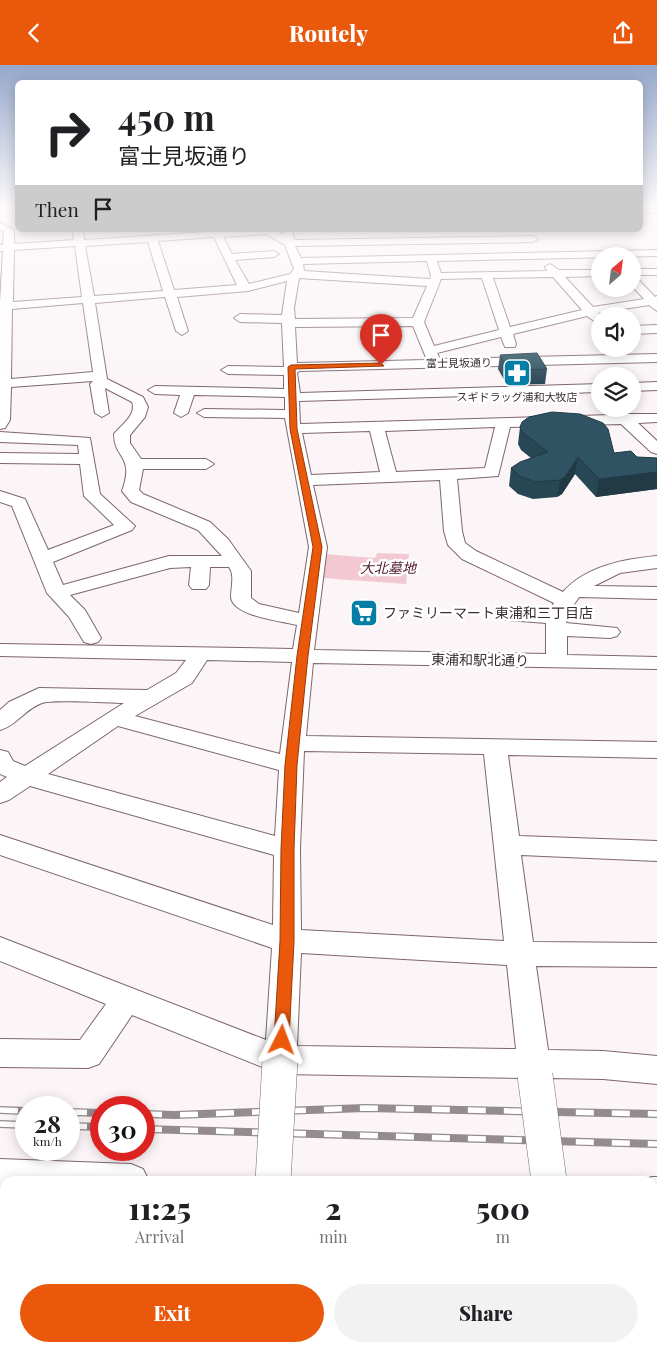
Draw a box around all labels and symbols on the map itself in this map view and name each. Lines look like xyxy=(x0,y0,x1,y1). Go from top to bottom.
north arrow xyxy=(591,247,641,297)
pin xyxy=(360,314,402,365)
street label: 富士見坂通り xyxy=(426,354,492,371)
pharmacy icon: スギドラッグ浦和大牧店 xyxy=(502,358,532,388)
place label: スギドラッグ浦和大牧店 xyxy=(457,389,578,404)
park label: 大北墓地 xyxy=(360,558,418,577)
supermarket icon: ファミリーマート東浦和三丁目店 xyxy=(349,598,379,628)
place label: ファミリーマート東浦和三丁目店 xyxy=(383,603,593,622)
street label: 東浦和駅北通り xyxy=(431,649,529,670)
position arrow xyxy=(255,1013,307,1065)
speed limit sign: 30 xyxy=(90,1096,155,1161)

